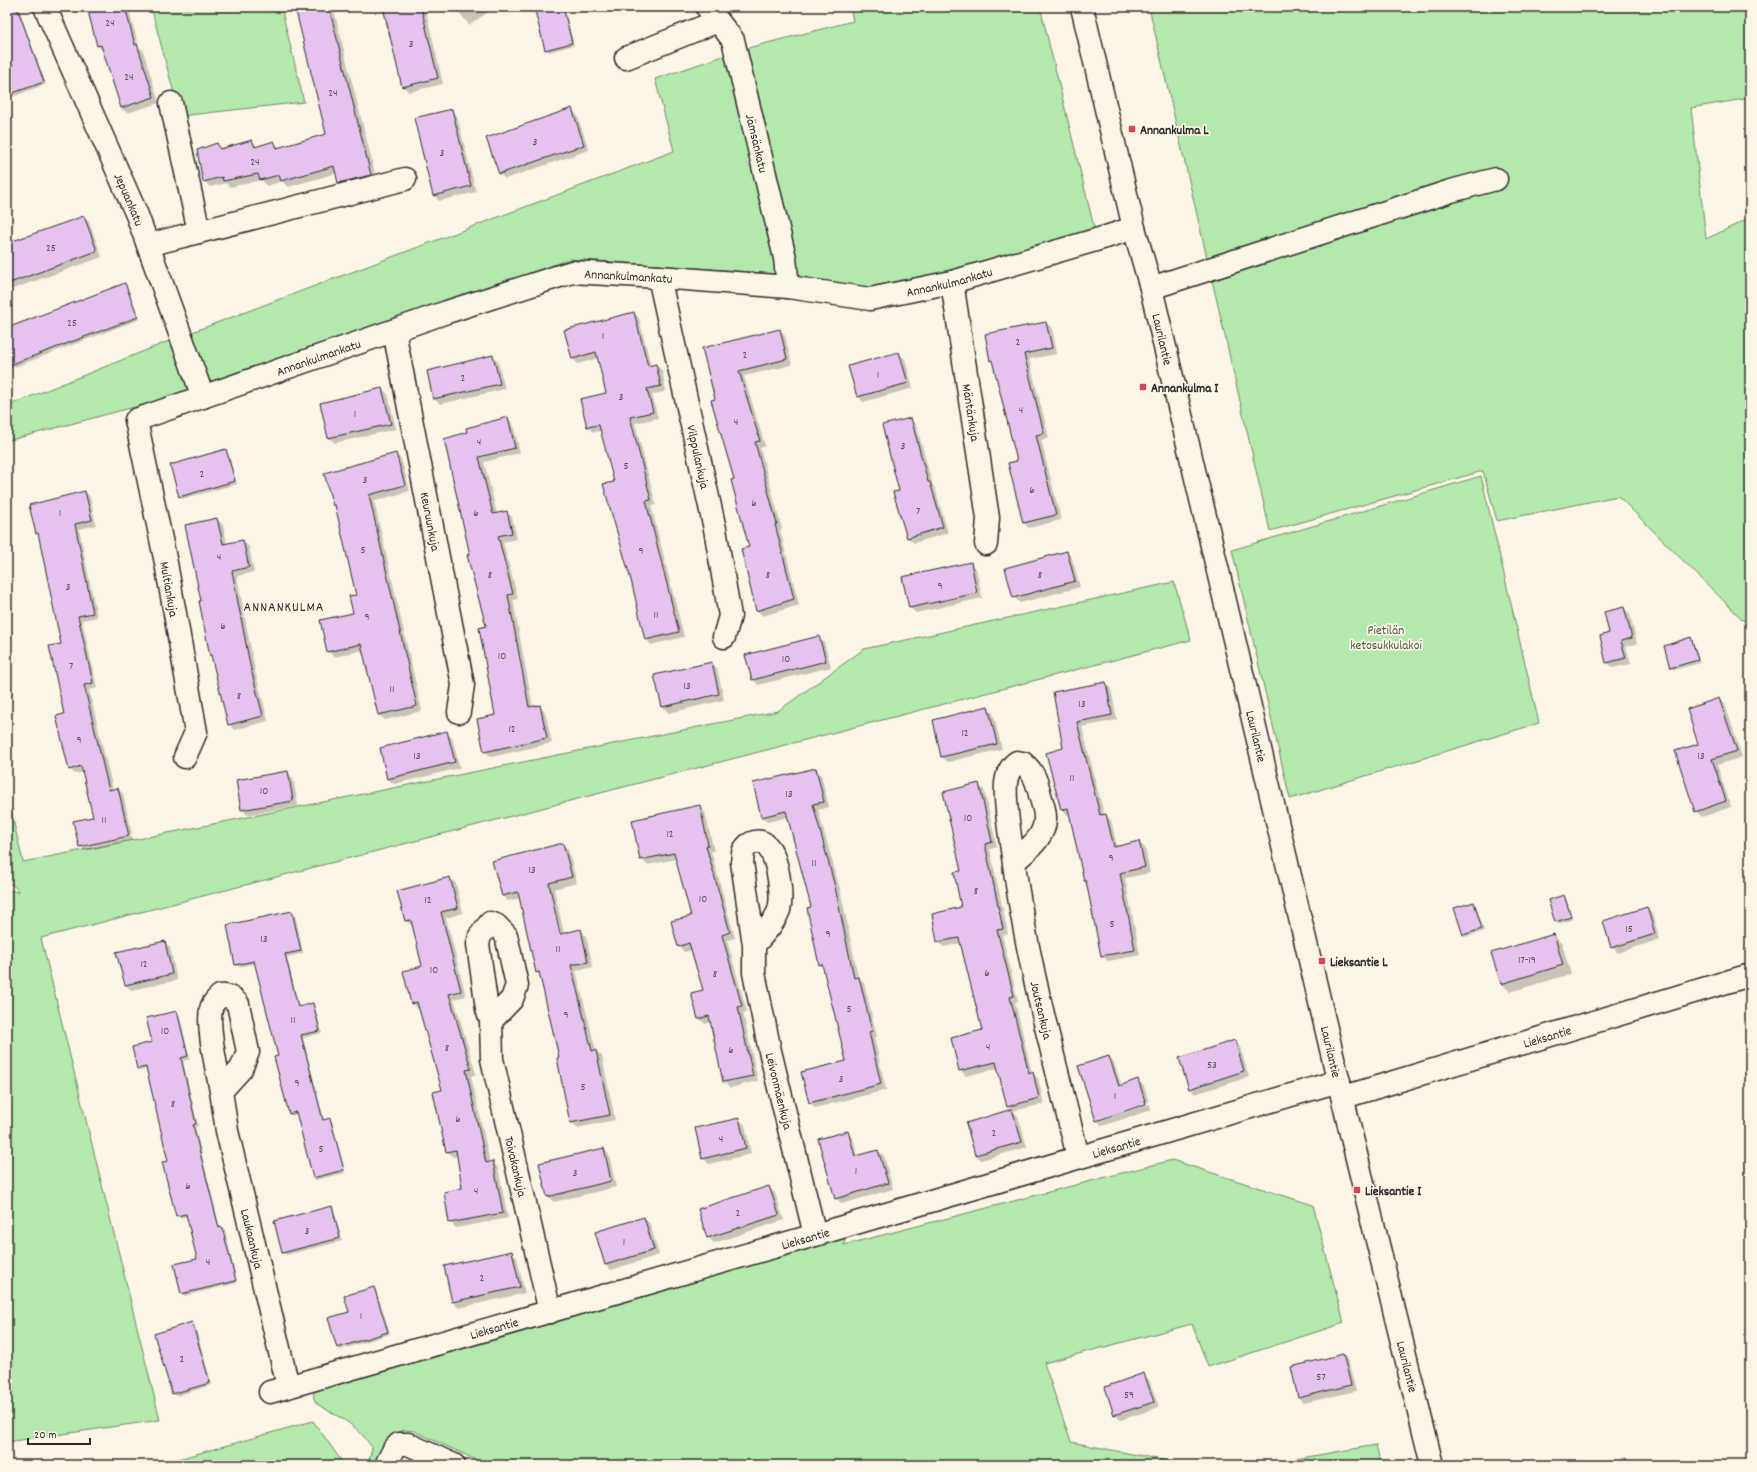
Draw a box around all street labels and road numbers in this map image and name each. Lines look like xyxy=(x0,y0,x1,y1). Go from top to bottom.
street label: Jämsänkatu xyxy=(739,112,771,175)
street label: Jepuankatu xyxy=(108,171,147,229)
street label: Annankulmankatu xyxy=(905,264,995,303)
street label: Annankulmankatu xyxy=(584,266,673,290)
street label: Laurilantie xyxy=(1145,312,1176,368)
street label: Annankulmankatu xyxy=(274,336,364,383)
street label: Mäntänkuja xyxy=(956,383,983,444)
street label: Vilppulankuja xyxy=(680,423,713,492)
street label: Keuruunkuja xyxy=(414,491,444,554)
street label: Multiankuja xyxy=(153,560,182,620)
street label: Laurilantie xyxy=(1239,709,1270,765)
street label: Joutsankuja xyxy=(1024,980,1056,1042)
street label: Lieksantie xyxy=(1521,1022,1574,1055)
street label: Laurilantie xyxy=(1314,1024,1344,1080)
street label: Leivonmäenkuja xyxy=(759,1051,796,1133)
street label: Lieksantie xyxy=(1090,1133,1143,1165)
street label: Toivakankuja xyxy=(498,1135,531,1200)
street label: Laukaankuja xyxy=(234,1207,267,1272)
street label: Lieksantie xyxy=(780,1224,833,1256)
street label: Lieksantie xyxy=(468,1314,521,1346)
street label: Laurilantie xyxy=(1390,1339,1421,1395)

